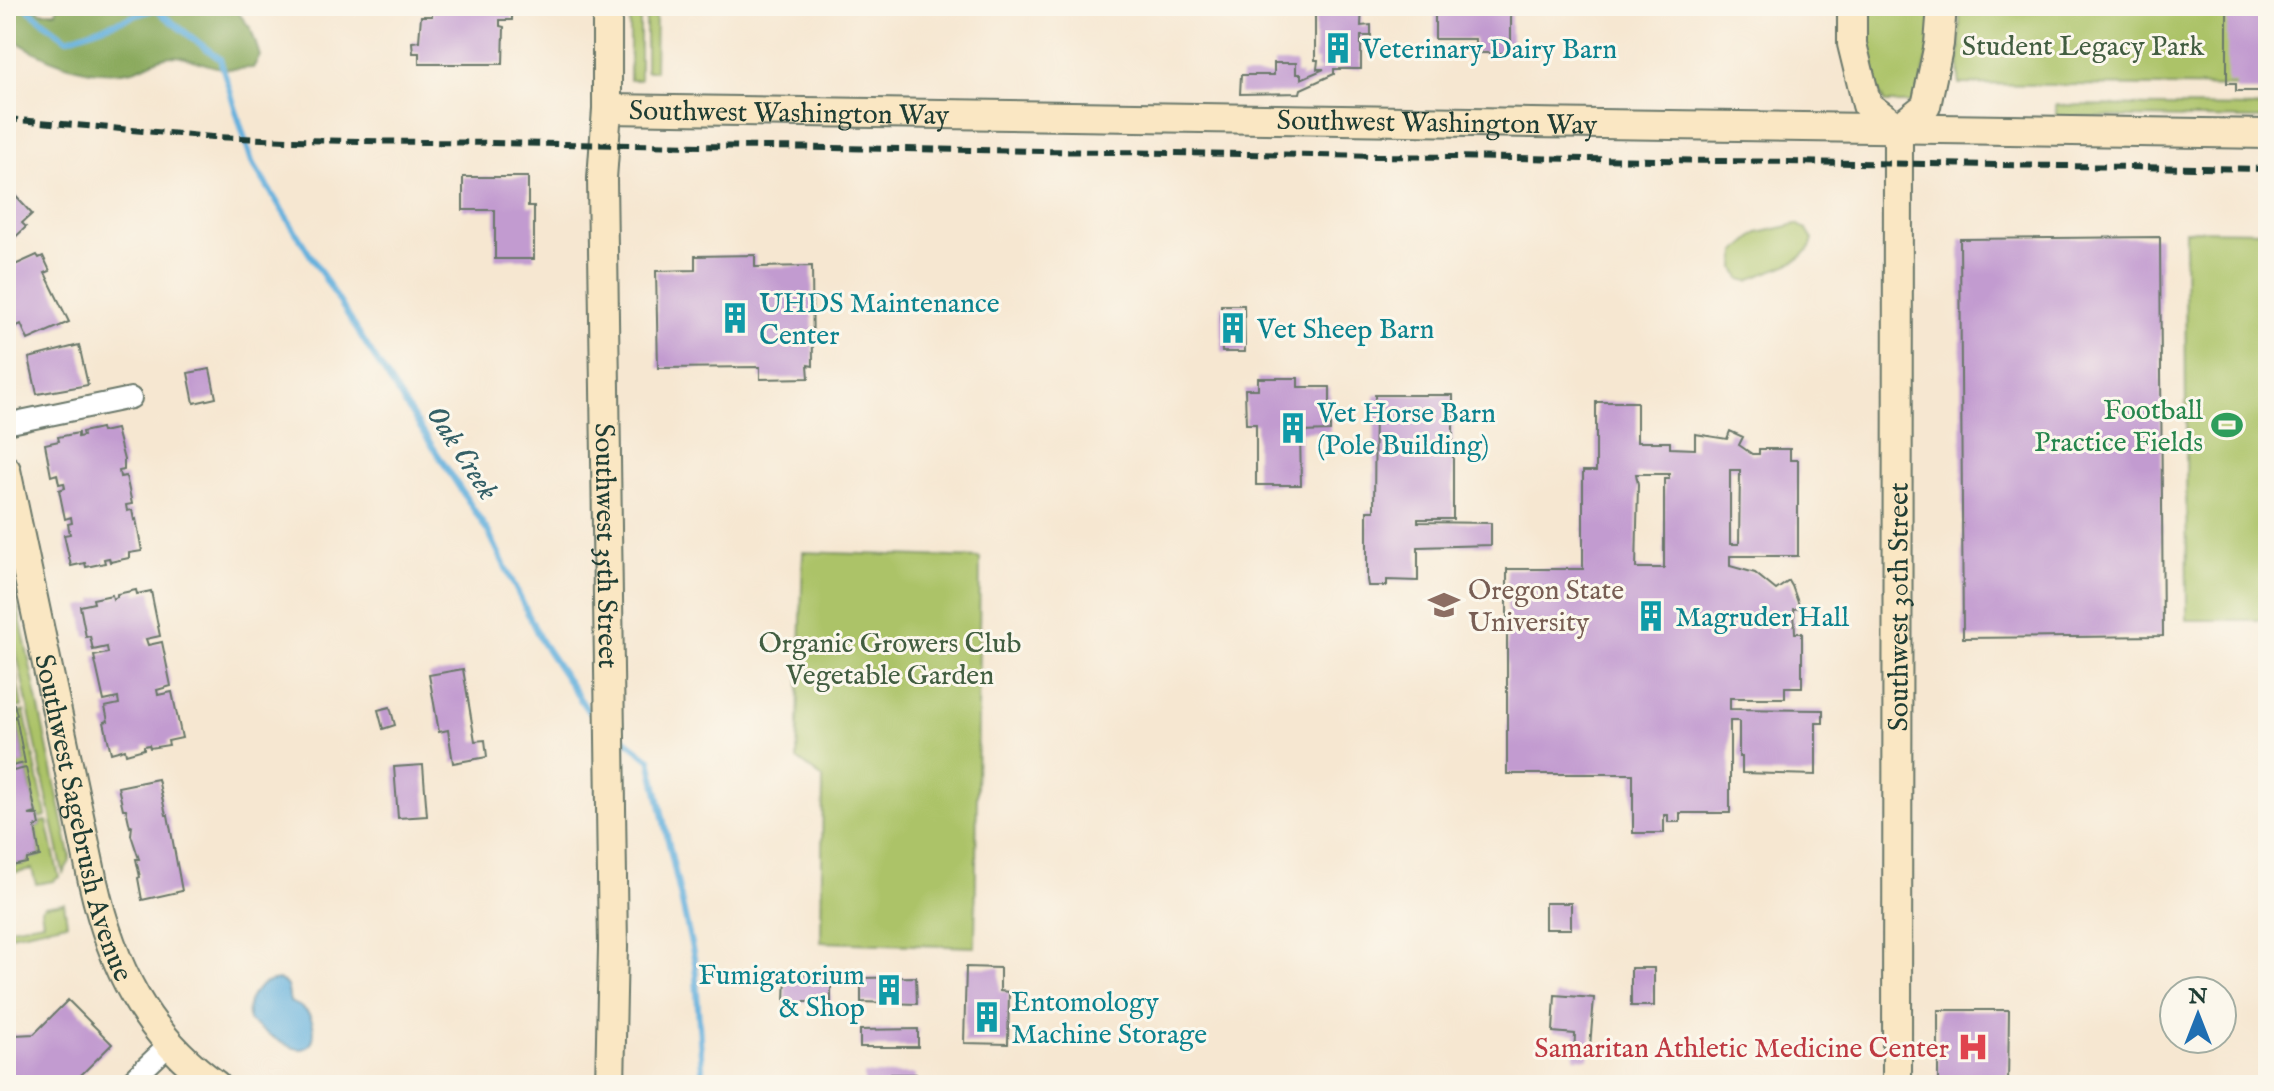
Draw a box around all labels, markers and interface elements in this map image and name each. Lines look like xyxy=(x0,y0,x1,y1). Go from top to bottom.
park label: Student Legacy Park xyxy=(1962,30,2205,65)
building icon: Veterinary Dairy Barn xyxy=(1321,31,1355,65)
place label: Veterinary Dairy Barn xyxy=(1361,33,1617,68)
street label: Southwest Washington Way xyxy=(628,94,950,134)
street label: Southwest Washington Way xyxy=(1276,104,1598,144)
place label: UHDS Maintenance Center xyxy=(759,287,1000,354)
building icon: UHDS Maintenance Center xyxy=(718,301,752,335)
building icon: Vet Sheep Barn xyxy=(1216,311,1250,345)
place label: Vet Sheep Barn xyxy=(1256,313,1435,348)
place label: Football Practice Fields xyxy=(2034,394,2203,461)
place label: Vet Horse Barn (Pole Building) xyxy=(1316,397,1496,464)
water label: Oak Creek xyxy=(417,398,506,508)
sports icon: Football Practice Fields xyxy=(2210,408,2244,442)
building icon: Vet Horse Barn (Pole Building) xyxy=(1276,411,1310,445)
street label: Southwest 35th Street xyxy=(585,423,624,669)
street label: Southwest 30th Street xyxy=(1882,482,1918,732)
place label: Oregon State University xyxy=(1468,574,1624,641)
school or university icon: Oregon State University xyxy=(1427,588,1461,622)
building icon: Magruder Hall xyxy=(1634,599,1668,633)
place label: Magruder Hall xyxy=(1675,601,1849,636)
park label: Organic Growers Club Vegetable Garden xyxy=(759,627,1021,694)
street label: Southwest Sagebrush Avenue xyxy=(25,651,140,988)
place label: Fumigatorium & Shop xyxy=(698,959,865,1026)
building icon: Fumigatorium & Shop xyxy=(872,973,906,1007)
north arrow xyxy=(2158,975,2238,1055)
text: N xyxy=(2187,983,2208,1011)
place label: Entomology Machine Storage xyxy=(1011,986,1207,1053)
building icon: Entomology Machine Storage xyxy=(970,1000,1004,1034)
hospital icon: Samaritan Athletic Medicine Center xyxy=(1956,1030,1990,1064)
place label: Samaritan Athletic Medicine Center xyxy=(1534,1032,1949,1067)

